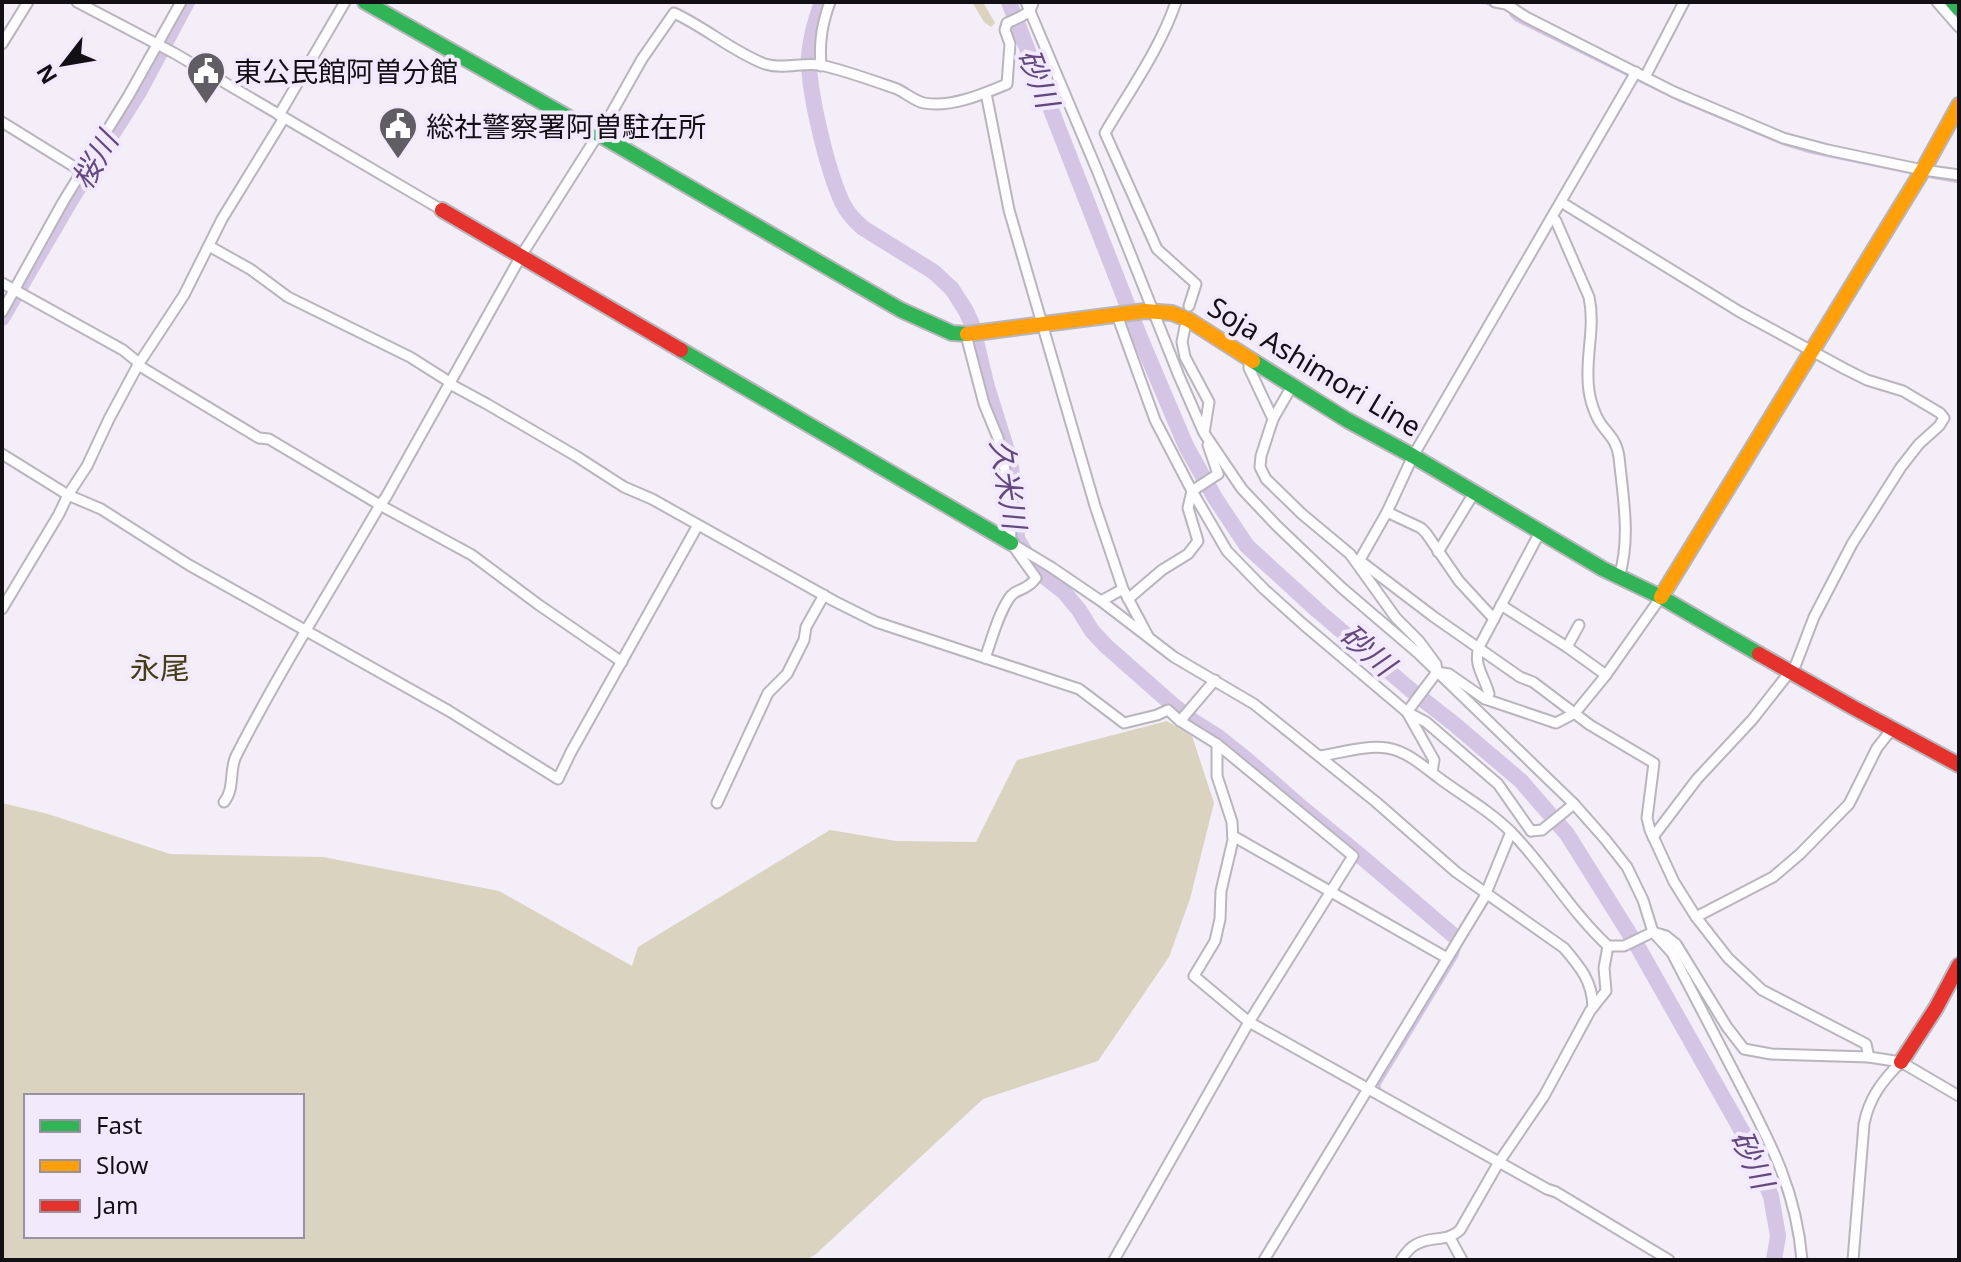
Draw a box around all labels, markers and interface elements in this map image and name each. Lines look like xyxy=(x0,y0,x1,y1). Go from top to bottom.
north arrow xyxy=(24,24,104,104)
water label: 砂川 xyxy=(1009,43,1070,116)
public building icon: 東公民館阿曽分館 xyxy=(185,50,227,105)
place label: 東公民館阿曽分館 xyxy=(234,52,458,90)
text: N xyxy=(29,59,63,90)
public building icon: 総社警察署阿曽駐在所 xyxy=(377,105,419,160)
place label: 総社警察署阿曽駐在所 xyxy=(426,107,706,145)
water label: 桜川 xyxy=(61,121,128,196)
street label: Soja Ashimori Line xyxy=(1201,287,1429,445)
water label: 久米川 xyxy=(982,436,1037,535)
water label: 砂川 xyxy=(1332,614,1406,686)
district label: 永尾 xyxy=(130,647,190,688)
legend xyxy=(24,1094,304,1238)
text: Fast xyxy=(96,1108,142,1141)
water label: 砂川 xyxy=(1722,1123,1785,1197)
text: Slow xyxy=(96,1148,148,1181)
text: Jam xyxy=(94,1188,138,1221)

